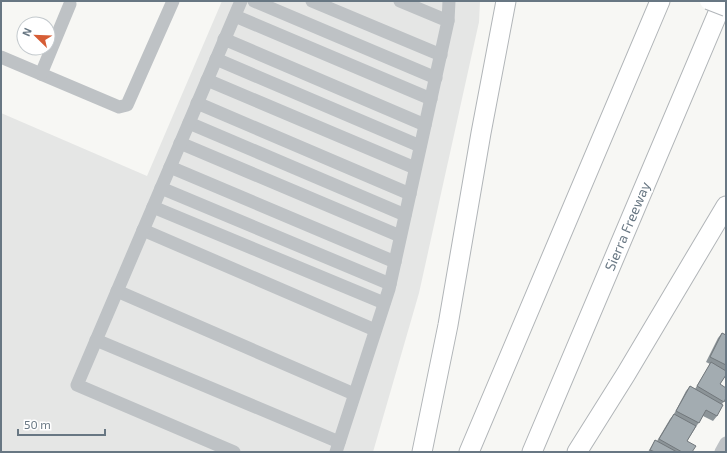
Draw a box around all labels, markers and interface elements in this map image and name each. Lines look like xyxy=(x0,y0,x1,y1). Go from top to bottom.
north arrow xyxy=(16,16,56,56)
text: N xyxy=(19,26,34,38)
street label: Sierra Freeway xyxy=(601,178,654,273)
scale bar xyxy=(18,411,105,437)
text: 50 m xyxy=(24,417,51,431)

